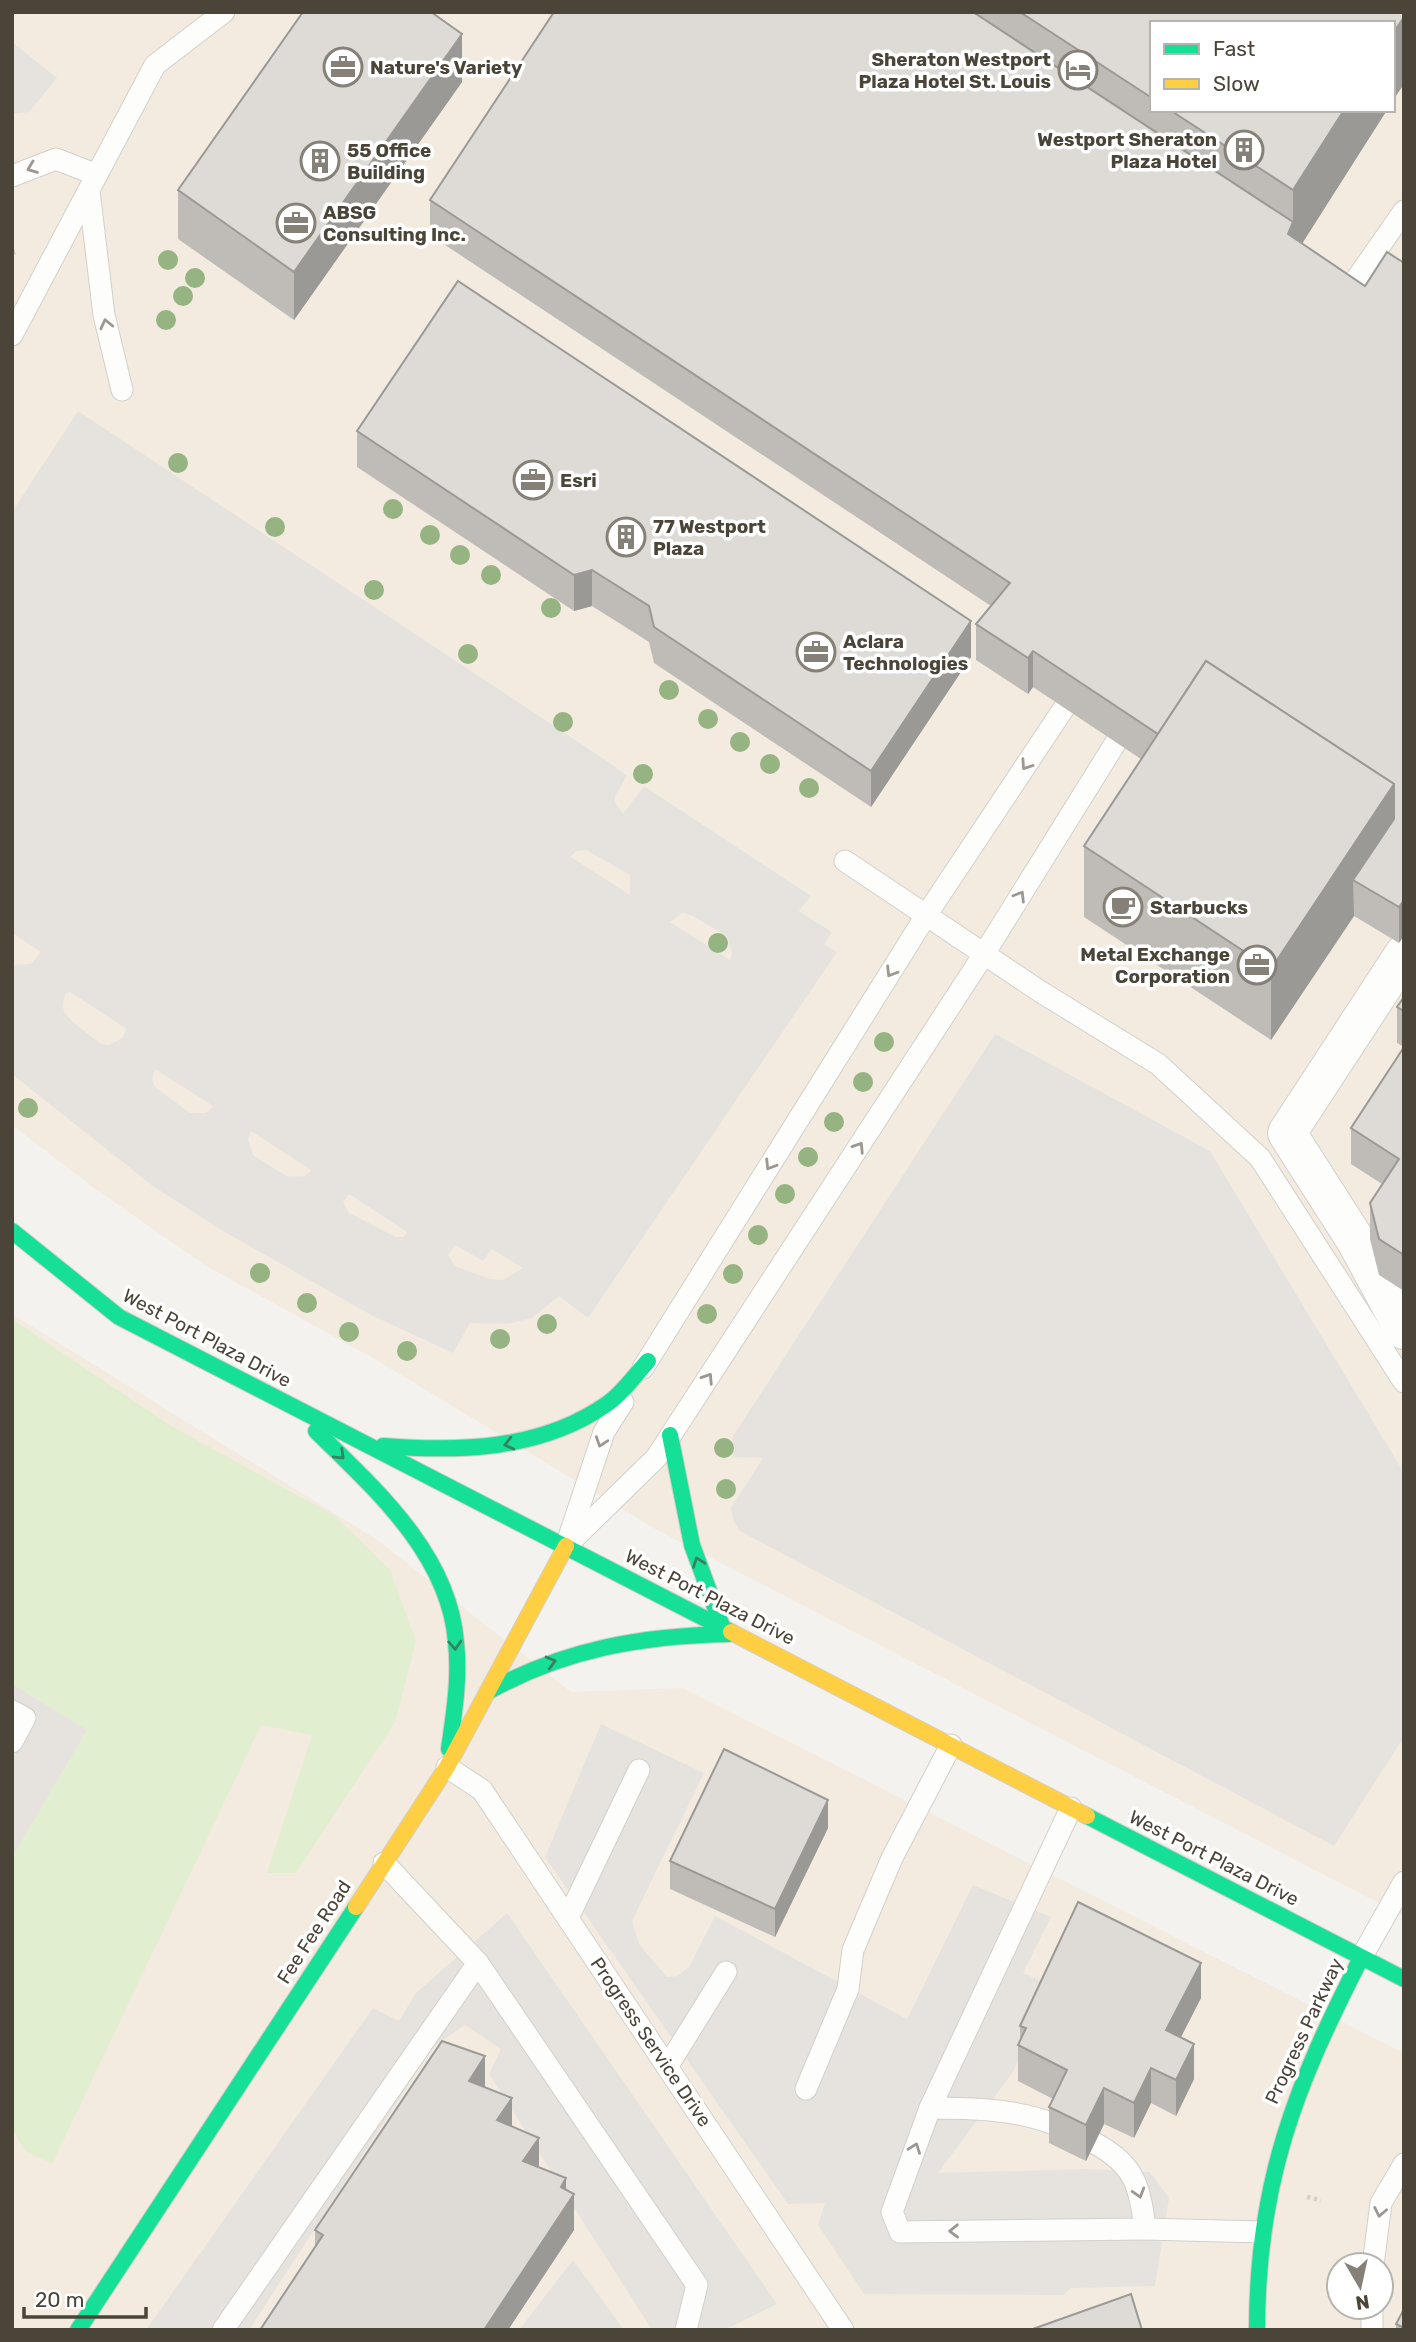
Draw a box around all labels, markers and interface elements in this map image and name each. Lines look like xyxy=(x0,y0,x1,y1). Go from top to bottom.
legend xyxy=(1150,21,1395,112)
text: Fast xyxy=(1213,36,1255,61)
office icon: Nature's Variety xyxy=(322,46,364,88)
place label: Sheraton Westport Plaza Hotel St. Louis xyxy=(858,48,1051,93)
hotel icon: Sheraton Westport Plaza Hotel St. Louis xyxy=(1057,49,1099,91)
place label: Nature's Variety xyxy=(370,56,523,79)
text: Slow xyxy=(1213,71,1260,96)
place label: Westport Sheraton Plaza Hotel xyxy=(1037,128,1217,173)
building icon: Westport Sheraton Plaza Hotel xyxy=(1223,129,1265,171)
place label: 55 Office Building xyxy=(347,139,431,184)
building icon: 55 Office Building xyxy=(299,140,341,182)
one-way arrow xyxy=(26,160,38,174)
place label: ABSG Consulting Inc. xyxy=(323,201,466,246)
office icon: ABSG Consulting Inc. xyxy=(275,202,317,244)
one-way arrow xyxy=(100,318,114,330)
office icon: Esri xyxy=(512,459,554,501)
place label: Esri xyxy=(560,469,597,492)
place label: 77 Westport Plaza xyxy=(653,515,766,560)
building icon: 77 Westport Plaza xyxy=(605,516,647,558)
place label: Aclara Technologies xyxy=(843,630,968,675)
office icon: Aclara Technologies xyxy=(795,631,837,673)
one-way arrow xyxy=(1022,757,1034,770)
cafe icon: Starbucks xyxy=(1102,886,1144,928)
one-way arrow xyxy=(1011,891,1024,904)
place label: Starbucks xyxy=(1150,896,1248,919)
place label: Metal Exchange Corporation xyxy=(1080,943,1230,988)
office icon: Metal Exchange Corporation xyxy=(1236,944,1278,986)
one-way arrow xyxy=(887,965,900,978)
one-way arrow xyxy=(850,1141,863,1154)
one-way arrow xyxy=(766,1158,779,1171)
street label: West Port Plaza Drive xyxy=(119,1284,295,1392)
one-way arrow xyxy=(699,1373,712,1386)
one-way arrow xyxy=(503,1436,515,1450)
one-way arrow xyxy=(594,1436,609,1448)
one-way arrow xyxy=(332,1447,345,1460)
street label: West Port Plaza Drive xyxy=(621,1544,799,1650)
one-way arrow xyxy=(693,1557,707,1569)
one-way arrow xyxy=(447,1640,462,1651)
one-way arrow xyxy=(544,1656,556,1670)
street label: West Port Plaza Drive xyxy=(1125,1805,1303,1911)
street label: Fee Fee Road xyxy=(272,1876,356,1988)
street label: Progress Service Drive xyxy=(586,1953,716,2131)
street label: Progress Parkway xyxy=(1260,1954,1348,2108)
one-way arrow xyxy=(907,2142,921,2154)
one-way arrow xyxy=(1130,2187,1145,2199)
one-way arrow xyxy=(1374,2205,1389,2217)
one-way arrow xyxy=(948,2224,959,2239)
north arrow xyxy=(1325,2251,1395,2321)
scale bar xyxy=(24,2276,147,2320)
text: 20 m xyxy=(35,2287,84,2312)
text: N xyxy=(1354,2290,1371,2315)

